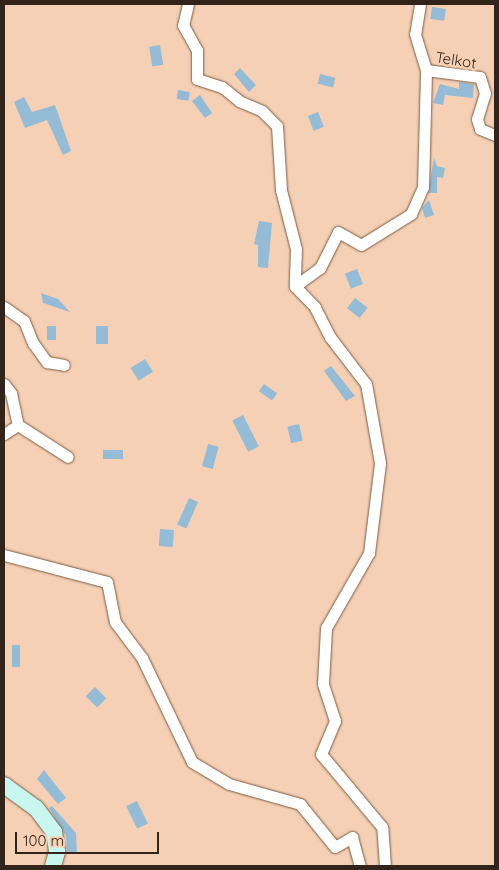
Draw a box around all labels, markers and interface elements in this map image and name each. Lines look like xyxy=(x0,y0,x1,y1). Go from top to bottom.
street label: Telkot xyxy=(434,48,478,72)
scale bar xyxy=(18,822,161,854)
text: 100 m xyxy=(23,831,64,850)

